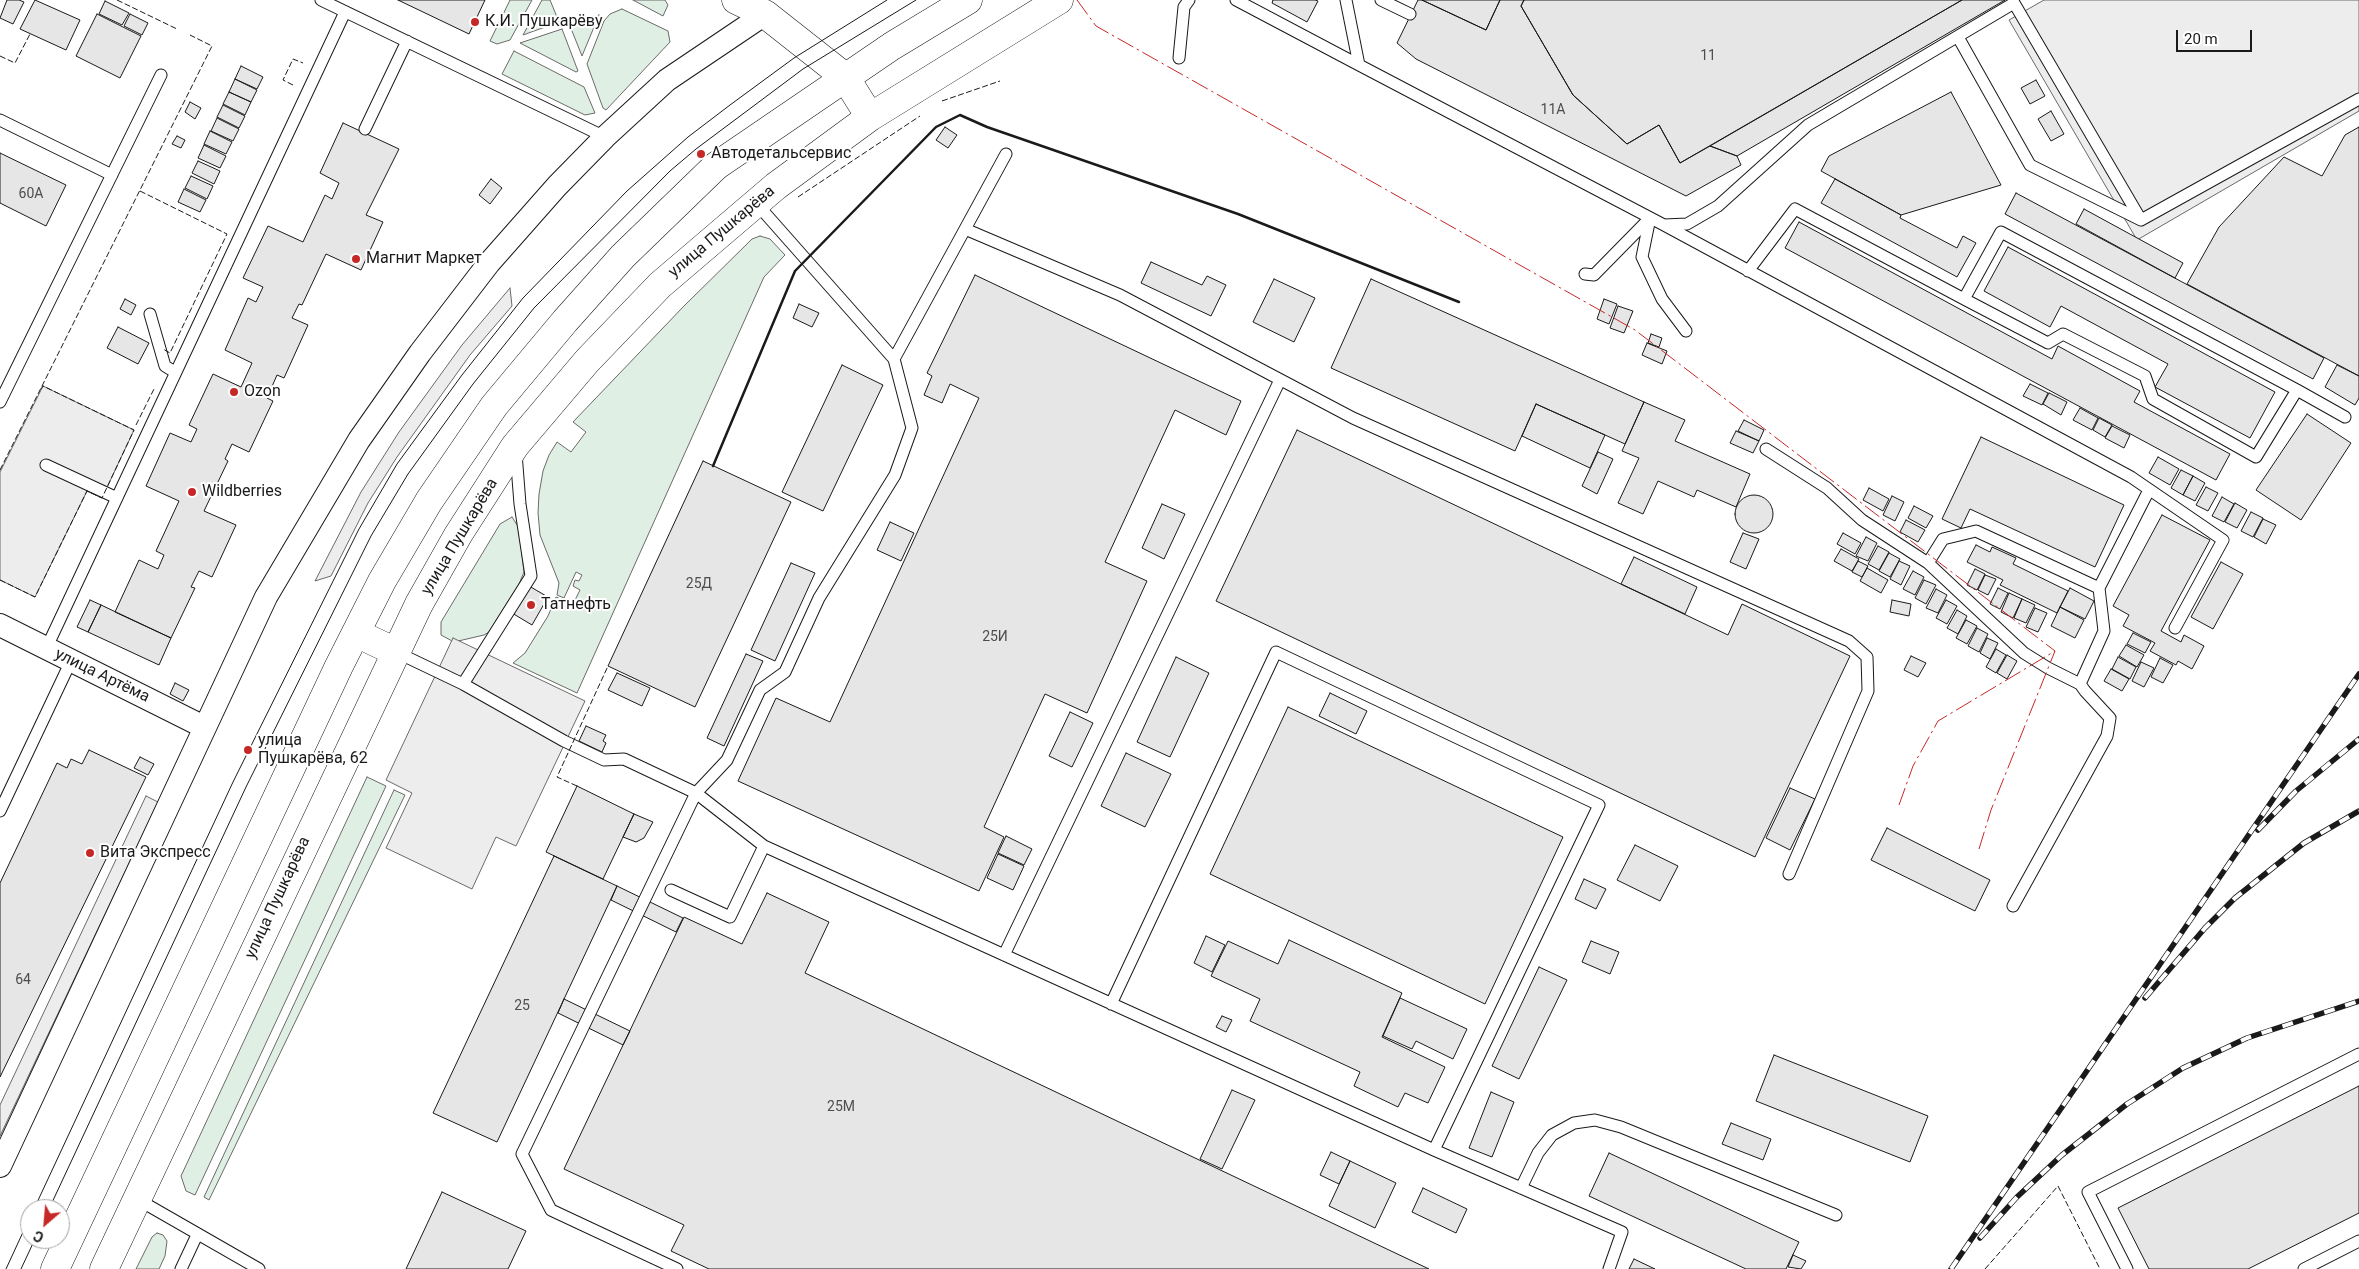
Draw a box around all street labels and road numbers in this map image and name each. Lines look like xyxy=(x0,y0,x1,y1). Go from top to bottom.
street label: улица Пушкарёва xyxy=(665,182,779,282)
street label: улица Пушкарёва xyxy=(418,475,502,599)
street label: улица Артёма xyxy=(52,645,152,707)
street label: улица Пушкарёва xyxy=(241,834,315,962)

